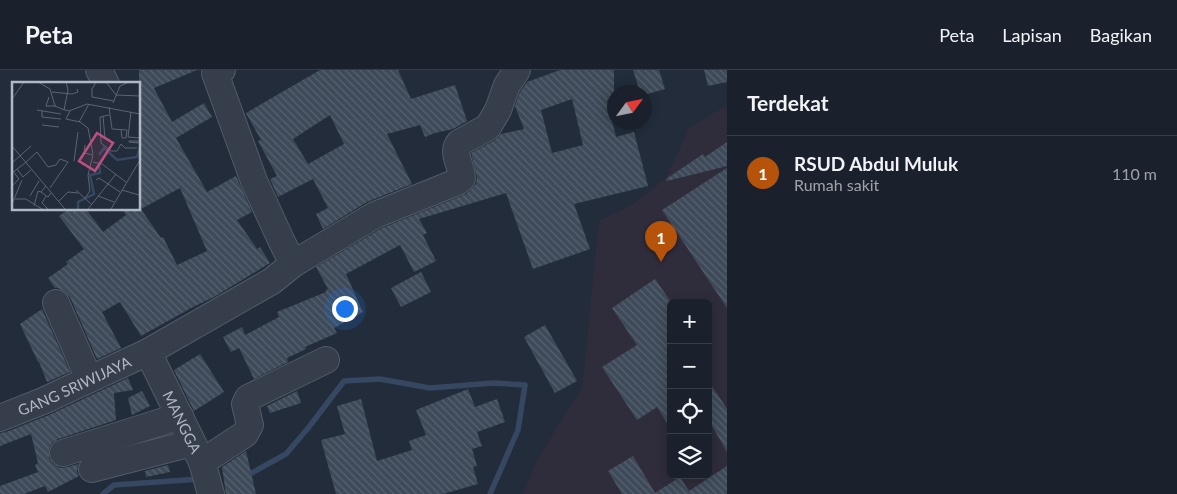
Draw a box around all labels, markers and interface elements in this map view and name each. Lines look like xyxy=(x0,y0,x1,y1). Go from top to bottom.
text: Peta xyxy=(25,20,73,49)
text: Peta xyxy=(939,24,974,46)
text: Lapisan xyxy=(1002,24,1062,46)
text: Bagikan xyxy=(1090,24,1152,46)
inset map xyxy=(12,82,140,210)
north arrow xyxy=(607,85,652,130)
text: Terdekat xyxy=(747,90,829,115)
text: RSUD Abdul Muluk xyxy=(794,152,958,175)
text: 1 xyxy=(758,164,768,183)
text: 110 m xyxy=(1112,164,1157,183)
text: Rumah sakit xyxy=(794,175,879,194)
pin: 1 xyxy=(645,221,677,262)
your location xyxy=(332,296,358,322)
map controls xyxy=(667,299,712,479)
button: + xyxy=(667,299,712,344)
button: − xyxy=(667,344,712,389)
street label: GANG SRIWIJAYA xyxy=(15,352,135,419)
street label: MANGGA xyxy=(159,388,206,457)
button: locate xyxy=(667,389,712,434)
button: layers xyxy=(667,434,712,479)

